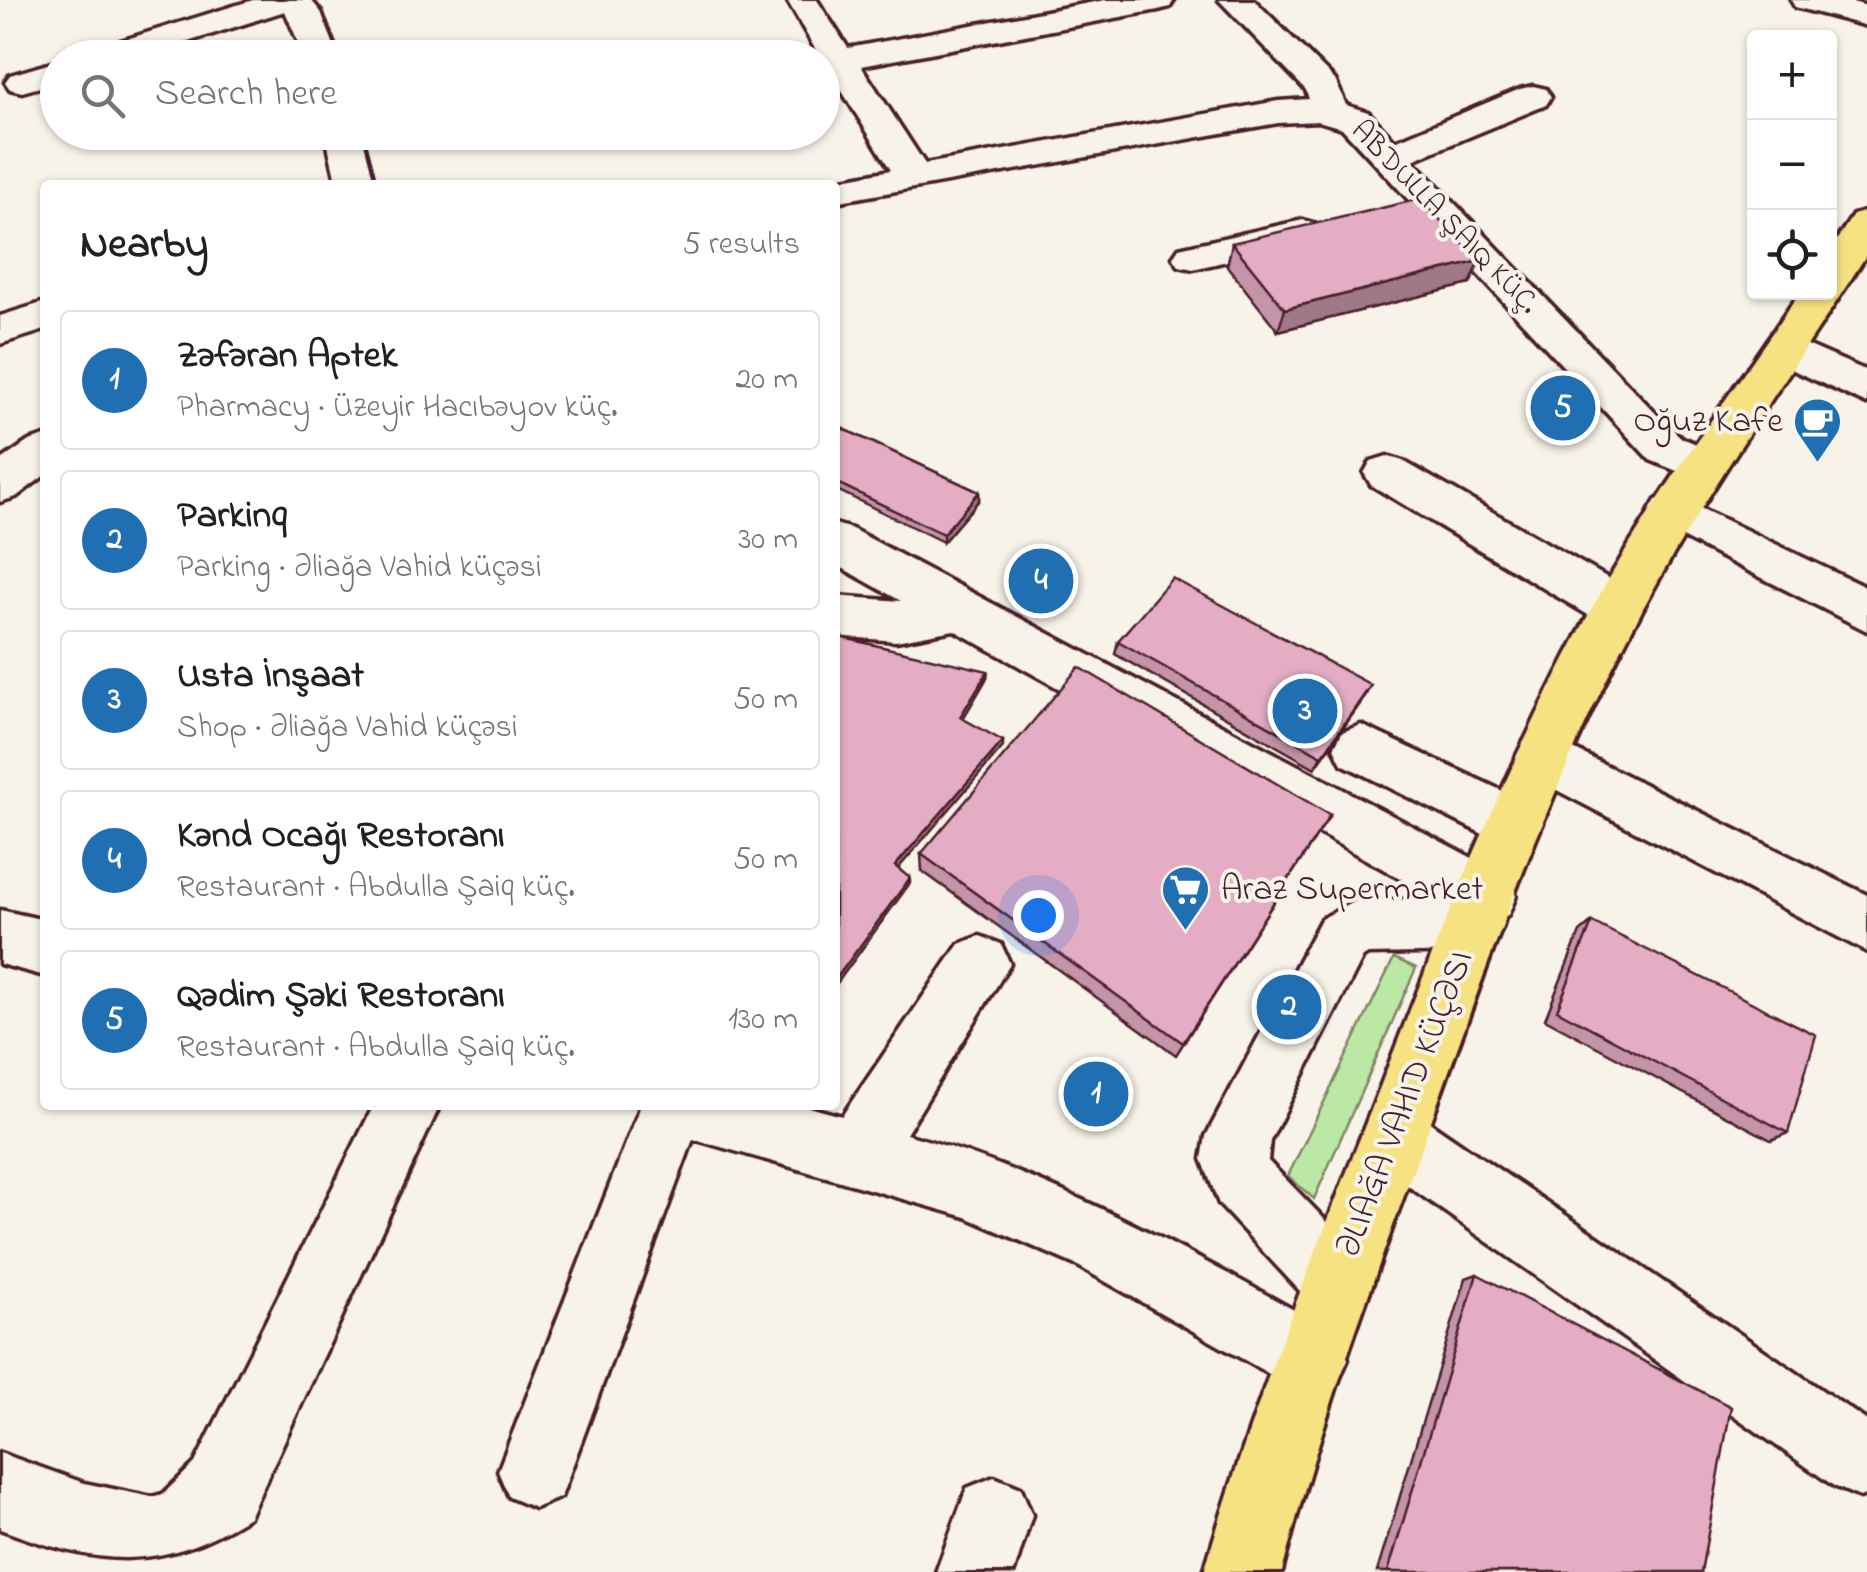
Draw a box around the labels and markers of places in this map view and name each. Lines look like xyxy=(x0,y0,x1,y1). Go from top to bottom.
pin: 5 xyxy=(1530,370,1596,446)
cafe icon: Oğuz Kafe xyxy=(1792,396,1844,464)
place label: Oğuz Kafe xyxy=(1633,397,1783,448)
pin: 4 xyxy=(1008,544,1074,618)
pin: 3 xyxy=(1272,674,1338,748)
supermarket icon: Araz Supermarket xyxy=(1160,864,1212,932)
place label: Araz Supermarket xyxy=(1221,865,1484,916)
pin: 2 xyxy=(1256,970,1322,1044)
pin: 1 xyxy=(1064,1056,1128,1132)

